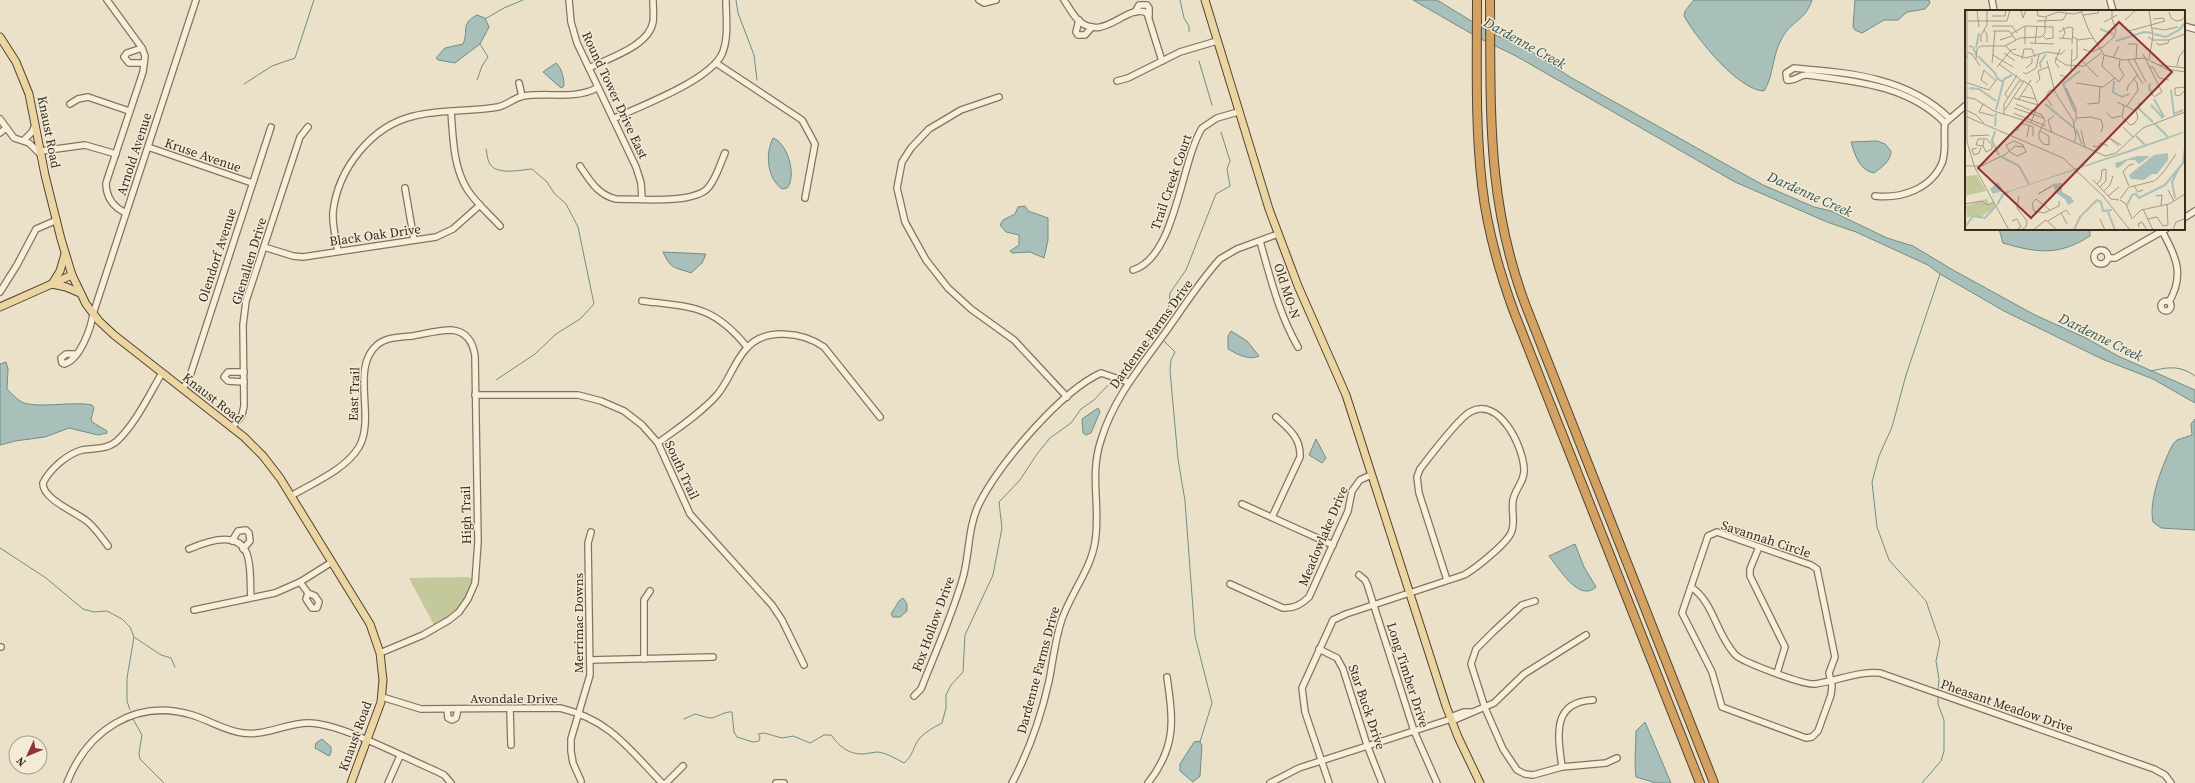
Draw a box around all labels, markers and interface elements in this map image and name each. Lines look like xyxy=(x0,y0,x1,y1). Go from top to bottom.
inset map xyxy=(1965,10,2185,230)
water label: Dardenne Creek xyxy=(1479,12,1570,74)
street label: Round Tower Drive East xyxy=(578,29,652,162)
street label: Knaust Road xyxy=(34,94,64,170)
street label: Arnold Avenue xyxy=(113,110,155,198)
street label: Trail Creek Court xyxy=(1147,131,1196,232)
street label: Kruse Avenue xyxy=(163,134,244,176)
water label: Dardenne Creek xyxy=(1763,166,1856,222)
street label: Olendorf Avenue xyxy=(194,205,240,304)
street label: Glenallen Drive xyxy=(228,215,270,307)
street label: Black Oak Drive xyxy=(328,220,422,250)
street label: Old MO-N xyxy=(1270,261,1304,321)
street label: Dardenne Farms Drive xyxy=(1106,276,1197,392)
water label: Dardenne Creek xyxy=(2055,308,2147,366)
street label: East Trail xyxy=(345,366,363,421)
street label: Knaust Road xyxy=(179,369,248,428)
street label: South Trail xyxy=(661,438,703,502)
street label: Meadowlake Drive xyxy=(1294,483,1352,589)
street label: High Trail xyxy=(457,485,475,544)
street label: Savannah Circle xyxy=(1719,517,1813,562)
street label: Merrimac Downs xyxy=(570,572,587,673)
street label: Fox Hollow Drive xyxy=(908,574,958,674)
street label: Dardenne Farms Drive xyxy=(1013,604,1063,736)
street label: Long Timber Drive xyxy=(1383,620,1433,730)
street label: Star Buck Drive xyxy=(1344,662,1390,752)
street label: Pheasant Meadow Drive xyxy=(1938,675,2076,737)
street label: Avondale Drive xyxy=(470,690,558,707)
street label: Knaust Road xyxy=(335,698,376,773)
north arrow xyxy=(8,735,48,775)
text: N xyxy=(13,754,29,770)

